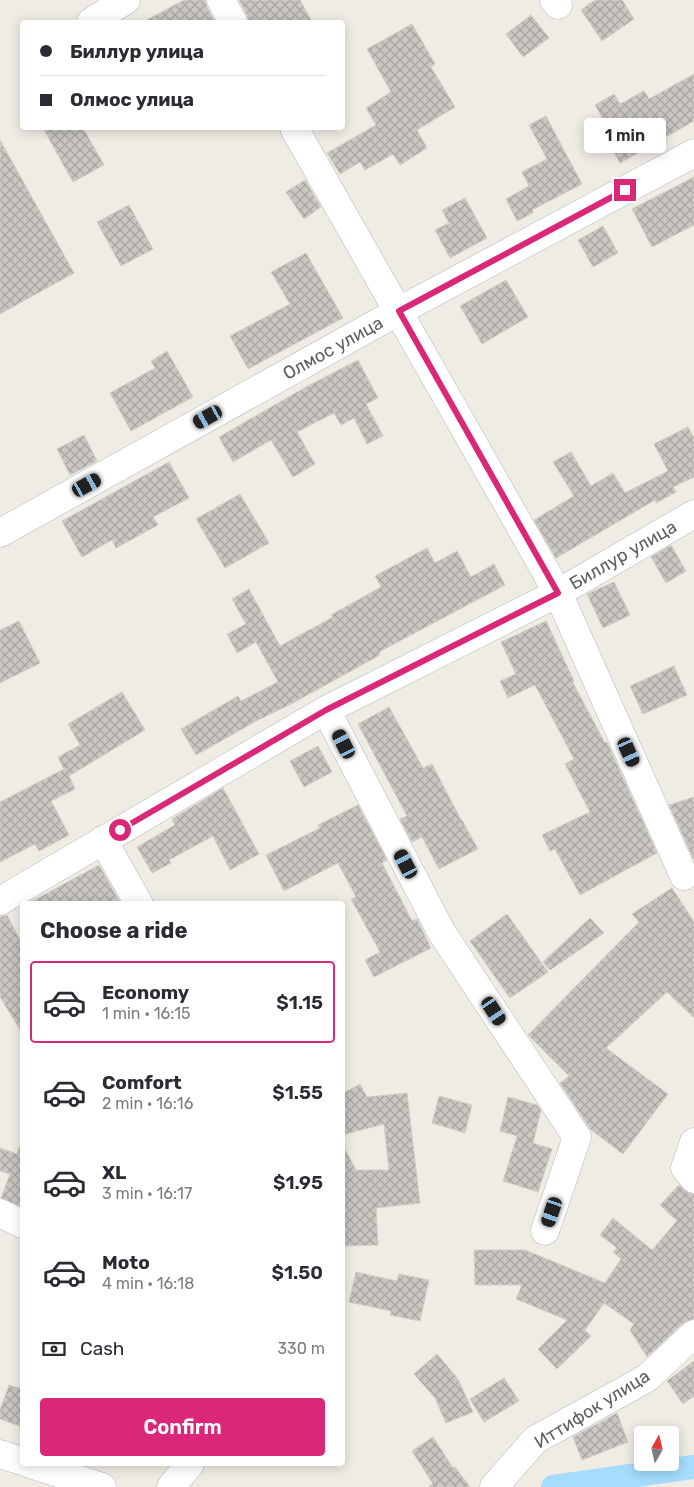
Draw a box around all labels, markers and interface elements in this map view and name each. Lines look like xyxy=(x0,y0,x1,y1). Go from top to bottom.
text: Биллур улица xyxy=(70,40,204,63)
text: Олмос улица xyxy=(70,88,194,111)
callout: 1 min xyxy=(584,118,666,152)
text: 1 min xyxy=(605,126,645,145)
route end xyxy=(614,179,636,201)
street label: Олмос улица xyxy=(279,311,387,385)
car xyxy=(191,403,224,431)
car xyxy=(70,471,103,499)
street label: Биллур улица xyxy=(565,515,681,595)
car xyxy=(330,727,357,761)
car xyxy=(616,735,641,769)
route start xyxy=(109,819,131,841)
car xyxy=(392,847,419,881)
text: Choose a ride xyxy=(40,917,187,944)
icon: car xyxy=(42,980,87,1025)
text: Economy xyxy=(102,981,189,1004)
text: $1.15 xyxy=(276,991,323,1014)
car xyxy=(479,994,508,1028)
text: 1 min · 16:15 xyxy=(102,1004,191,1023)
icon: car xyxy=(42,1070,87,1115)
text: Comfort xyxy=(102,1071,182,1094)
text: $1.55 xyxy=(272,1081,323,1104)
text: 2 min · 16:16 xyxy=(102,1094,193,1113)
icon: car xyxy=(42,1160,87,1205)
text: XL xyxy=(102,1161,126,1184)
text: $1.95 xyxy=(273,1171,323,1194)
text: 3 min · 16:17 xyxy=(102,1184,192,1203)
car xyxy=(540,1195,563,1229)
icon: car xyxy=(42,1250,87,1295)
text: Moto xyxy=(102,1251,150,1274)
text: $1.50 xyxy=(272,1261,323,1284)
text: 4 min · 16:18 xyxy=(102,1274,194,1293)
icon: cash xyxy=(40,1335,68,1363)
text: Cash xyxy=(80,1337,124,1360)
text: 330 m xyxy=(277,1339,325,1358)
street label: Иттифок улица xyxy=(530,1365,654,1453)
button: Confirm xyxy=(40,1398,325,1456)
north arrow xyxy=(634,1426,679,1471)
map controls xyxy=(634,1426,679,1471)

